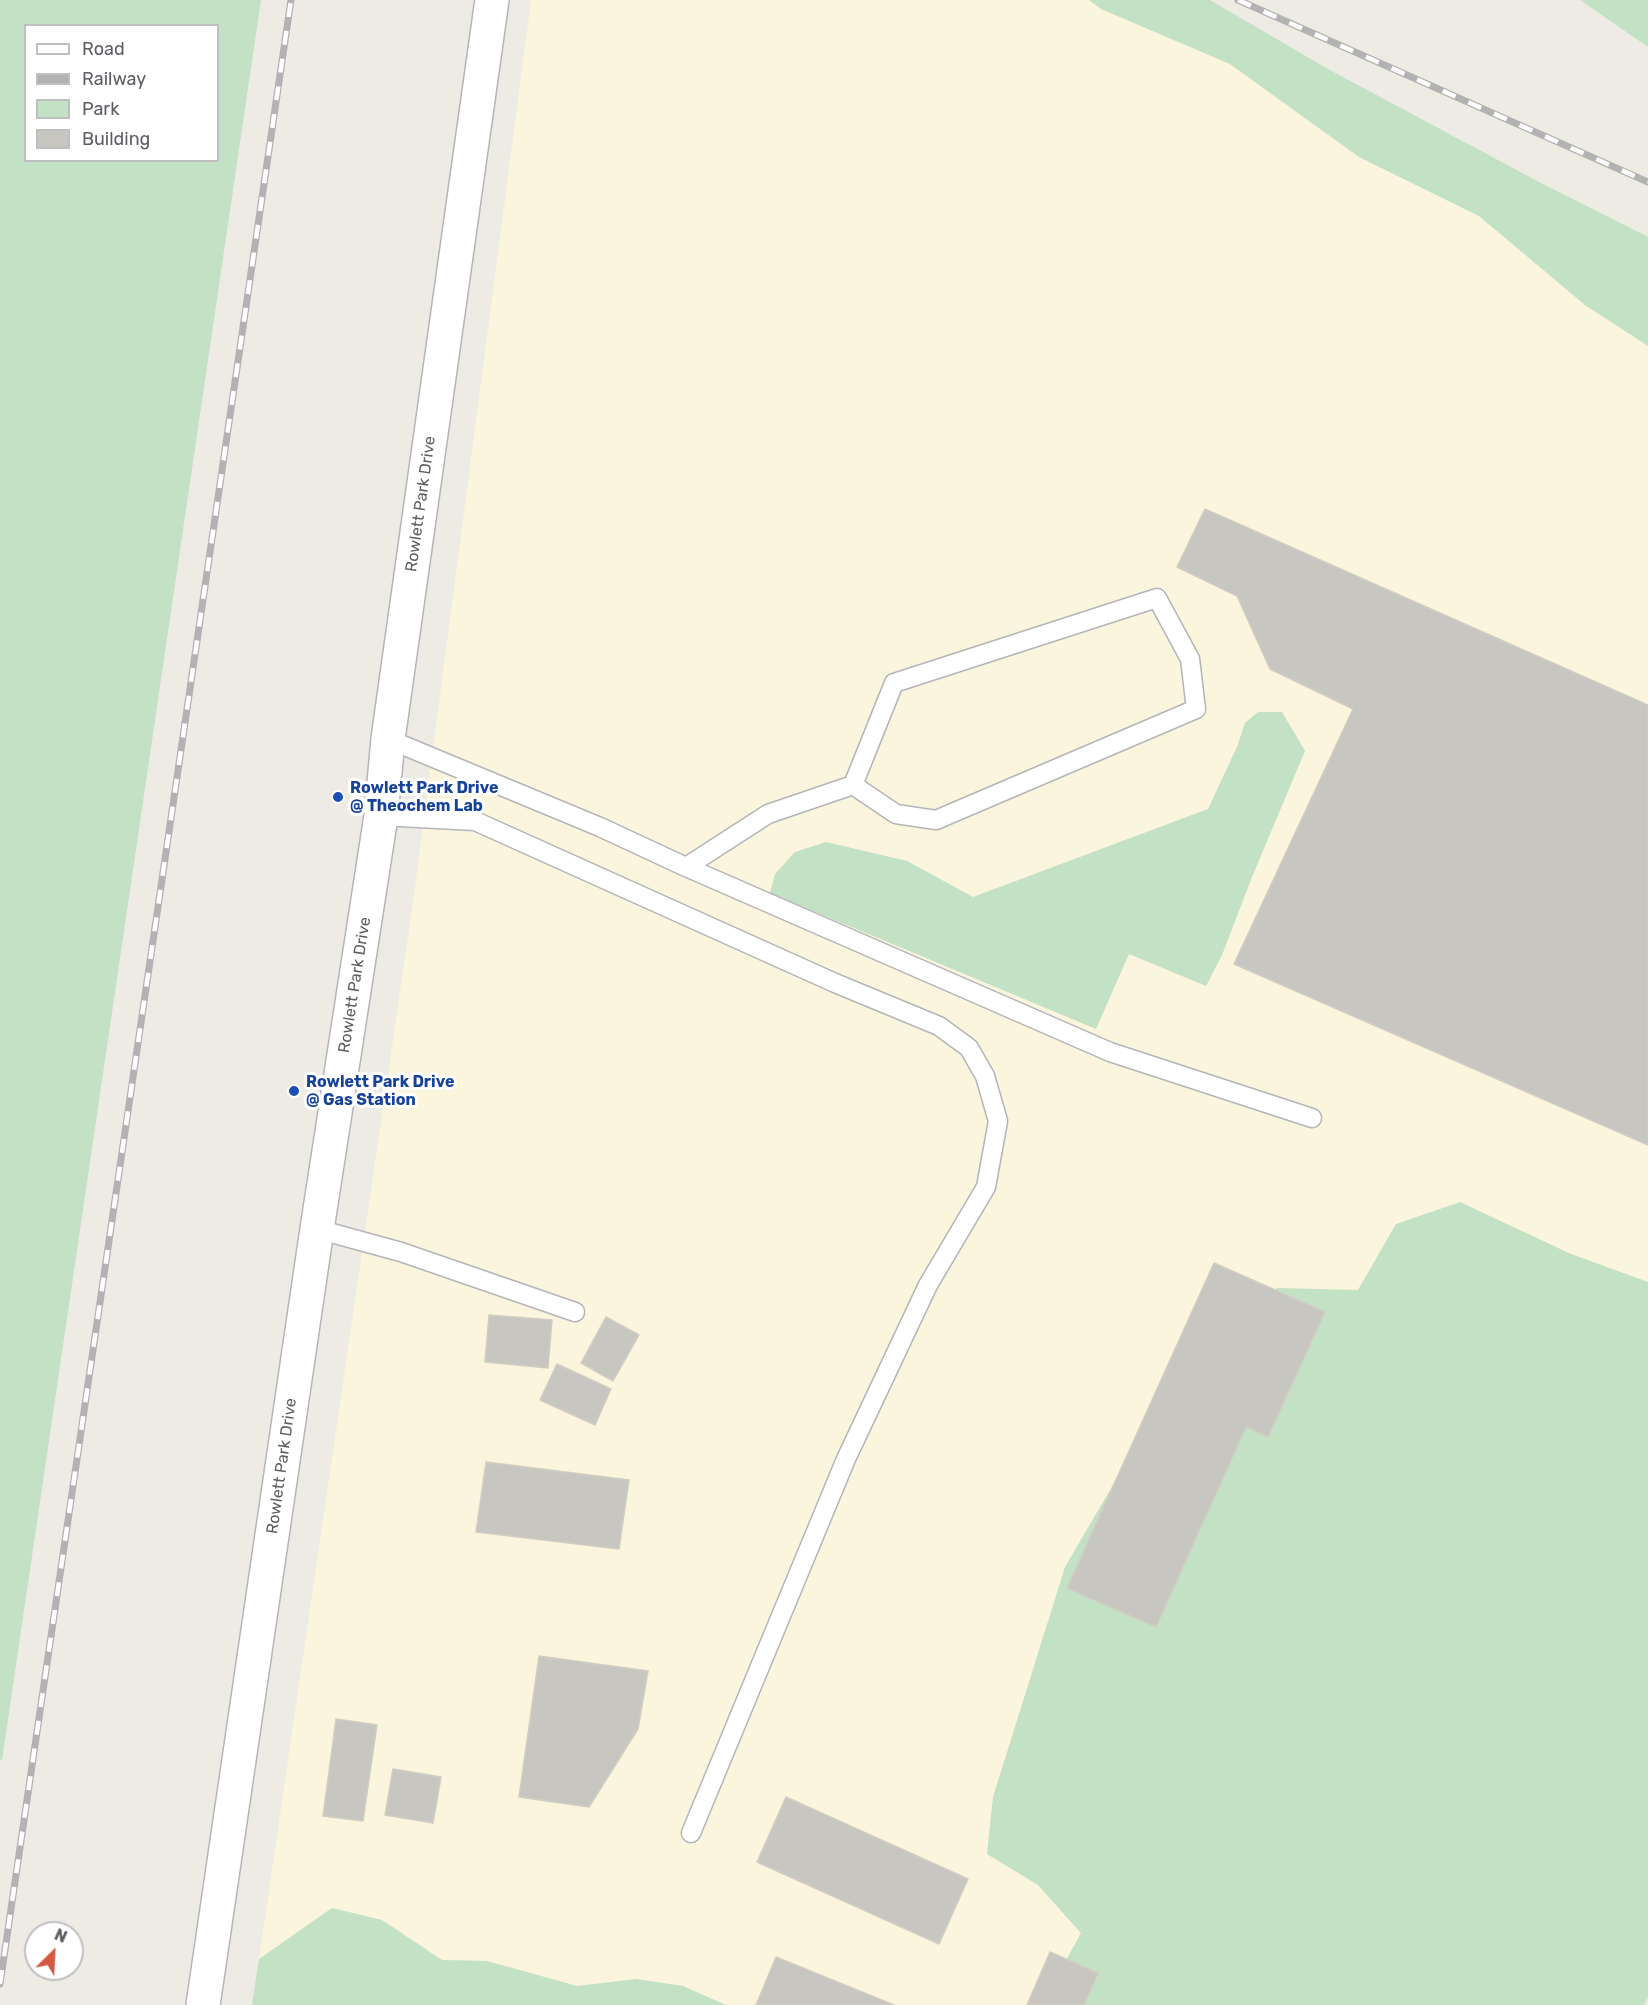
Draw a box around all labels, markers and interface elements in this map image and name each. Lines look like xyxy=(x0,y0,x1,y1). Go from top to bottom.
legend xyxy=(24,24,219,162)
text: Road xyxy=(82,38,125,60)
text: Railway xyxy=(82,68,146,90)
text: Park xyxy=(82,98,119,120)
text: Building xyxy=(82,128,150,150)
street label: Rowlett Park Drive xyxy=(402,435,440,573)
place label: Rowlett Park Drive @ Theochem Lab xyxy=(350,778,498,816)
marker: Rowlett Park Drive @ Theochem Lab xyxy=(331,790,345,804)
street label: Rowlett Park Drive xyxy=(335,916,375,1054)
place label: Rowlett Park Drive @ Gas Station xyxy=(306,1072,454,1110)
marker: Rowlett Park Drive @ Gas Station xyxy=(287,1084,301,1098)
street label: Rowlett Park Drive xyxy=(263,1397,301,1535)
north arrow xyxy=(24,1921,84,1981)
text: N xyxy=(52,1925,70,1947)

